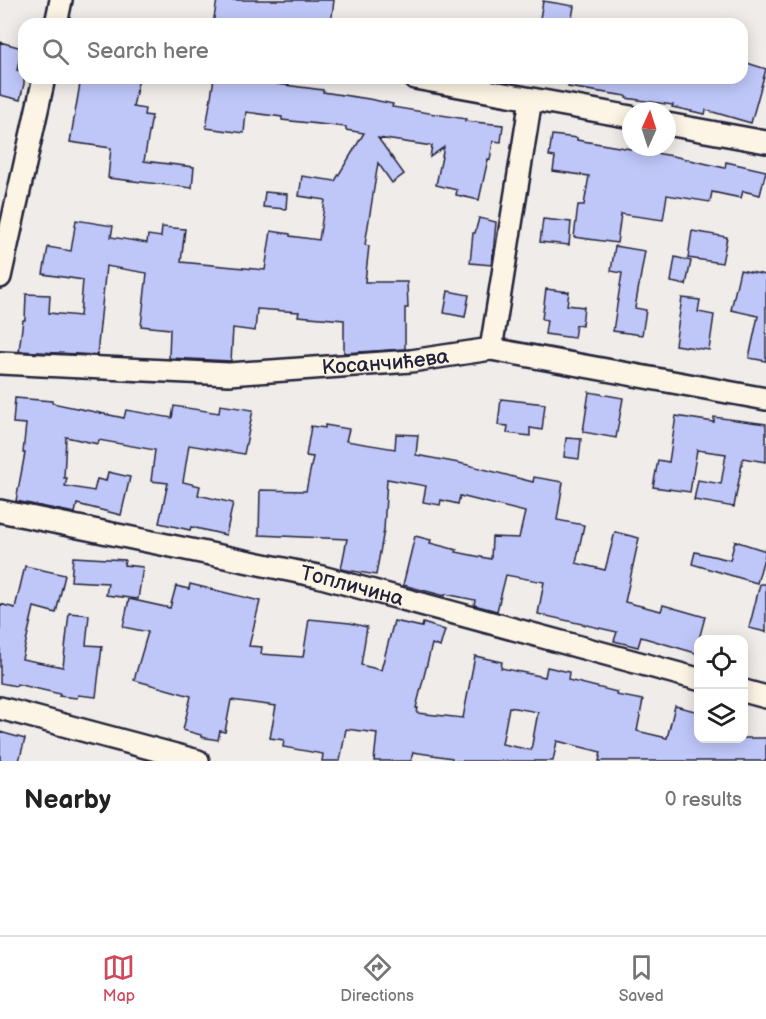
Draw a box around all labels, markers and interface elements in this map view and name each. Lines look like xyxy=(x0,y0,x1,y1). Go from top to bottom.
search box xyxy=(18,18,748,84)
icon: search xyxy=(39,35,72,68)
text: Search here xyxy=(87,38,209,65)
north arrow xyxy=(622,102,676,156)
street label: Косанчићева xyxy=(321,343,451,380)
street label: Топличина xyxy=(298,560,407,611)
map controls xyxy=(694,635,748,743)
button: locate xyxy=(694,635,748,689)
button: layers xyxy=(694,689,748,743)
text: Nearby xyxy=(24,785,111,816)
text: 0 results xyxy=(665,788,742,812)
tab: Map xyxy=(102,951,135,1006)
tab: Directions xyxy=(340,951,414,1006)
tab: Saved xyxy=(619,951,664,1006)

